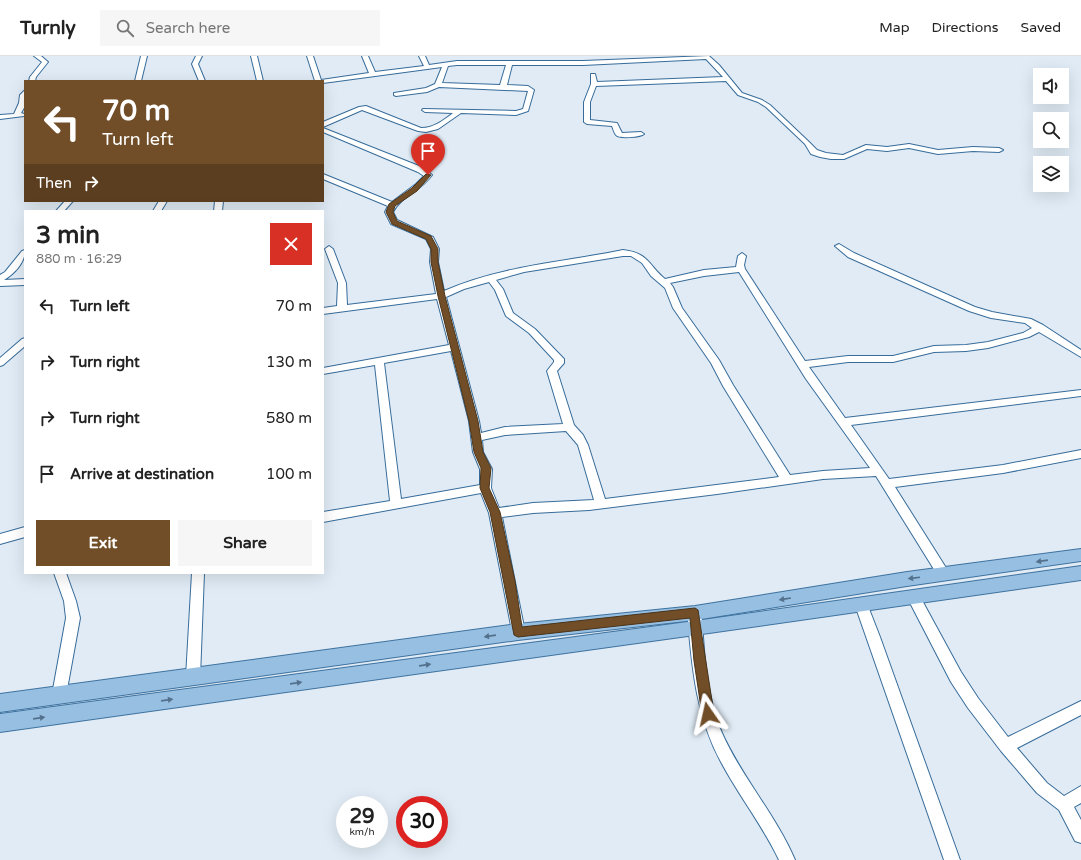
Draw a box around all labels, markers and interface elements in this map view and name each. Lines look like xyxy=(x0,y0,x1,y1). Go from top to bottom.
search box xyxy=(100,10,380,46)
text: Turnly xyxy=(20,17,76,39)
icon: search xyxy=(114,17,136,39)
text: Search here xyxy=(146,19,230,37)
text: Map xyxy=(879,19,910,36)
text: Directions xyxy=(932,19,999,36)
text: Saved xyxy=(1021,19,1061,36)
map controls xyxy=(1033,68,1069,192)
button: sound xyxy=(1033,68,1069,104)
text: 70 m xyxy=(102,94,170,128)
icon: left xyxy=(36,96,88,148)
button: search xyxy=(1033,112,1069,148)
text: Turn left xyxy=(102,128,174,150)
pin xyxy=(411,134,445,175)
icon: arrive xyxy=(417,140,439,162)
button: layers xyxy=(1033,156,1069,192)
icon: right xyxy=(80,172,102,194)
text: Then xyxy=(36,174,72,192)
text: 3 min xyxy=(36,221,100,250)
button: close xyxy=(270,223,312,265)
text: 880 m · 16:29 xyxy=(36,251,122,267)
icon: left xyxy=(36,295,58,317)
text: Turn left xyxy=(70,297,130,315)
text: 70 m xyxy=(275,297,312,315)
icon: right xyxy=(36,351,58,373)
text: Turn right xyxy=(70,353,140,371)
text: 130 m xyxy=(266,353,312,371)
icon: right xyxy=(36,407,58,429)
text: Turn right xyxy=(70,409,140,427)
text: 580 m xyxy=(266,409,312,427)
icon: arrive xyxy=(36,463,58,485)
text: Arrive at destination xyxy=(70,465,214,483)
text: 100 m xyxy=(266,465,312,483)
button: Exit xyxy=(36,520,170,566)
button: Share xyxy=(178,520,312,566)
one-way arrow xyxy=(1036,558,1048,564)
one-way arrow xyxy=(908,575,920,582)
one-way arrow xyxy=(779,596,791,602)
one-way arrow xyxy=(484,633,496,639)
one-way arrow xyxy=(419,662,431,668)
one-way arrow xyxy=(290,680,302,686)
position arrow xyxy=(687,693,729,735)
one-way arrow xyxy=(161,697,173,704)
one-way arrow xyxy=(33,715,45,721)
speed limit sign: 30 xyxy=(396,796,448,848)
text: 29 xyxy=(349,805,375,829)
text: km/h xyxy=(349,826,375,838)

